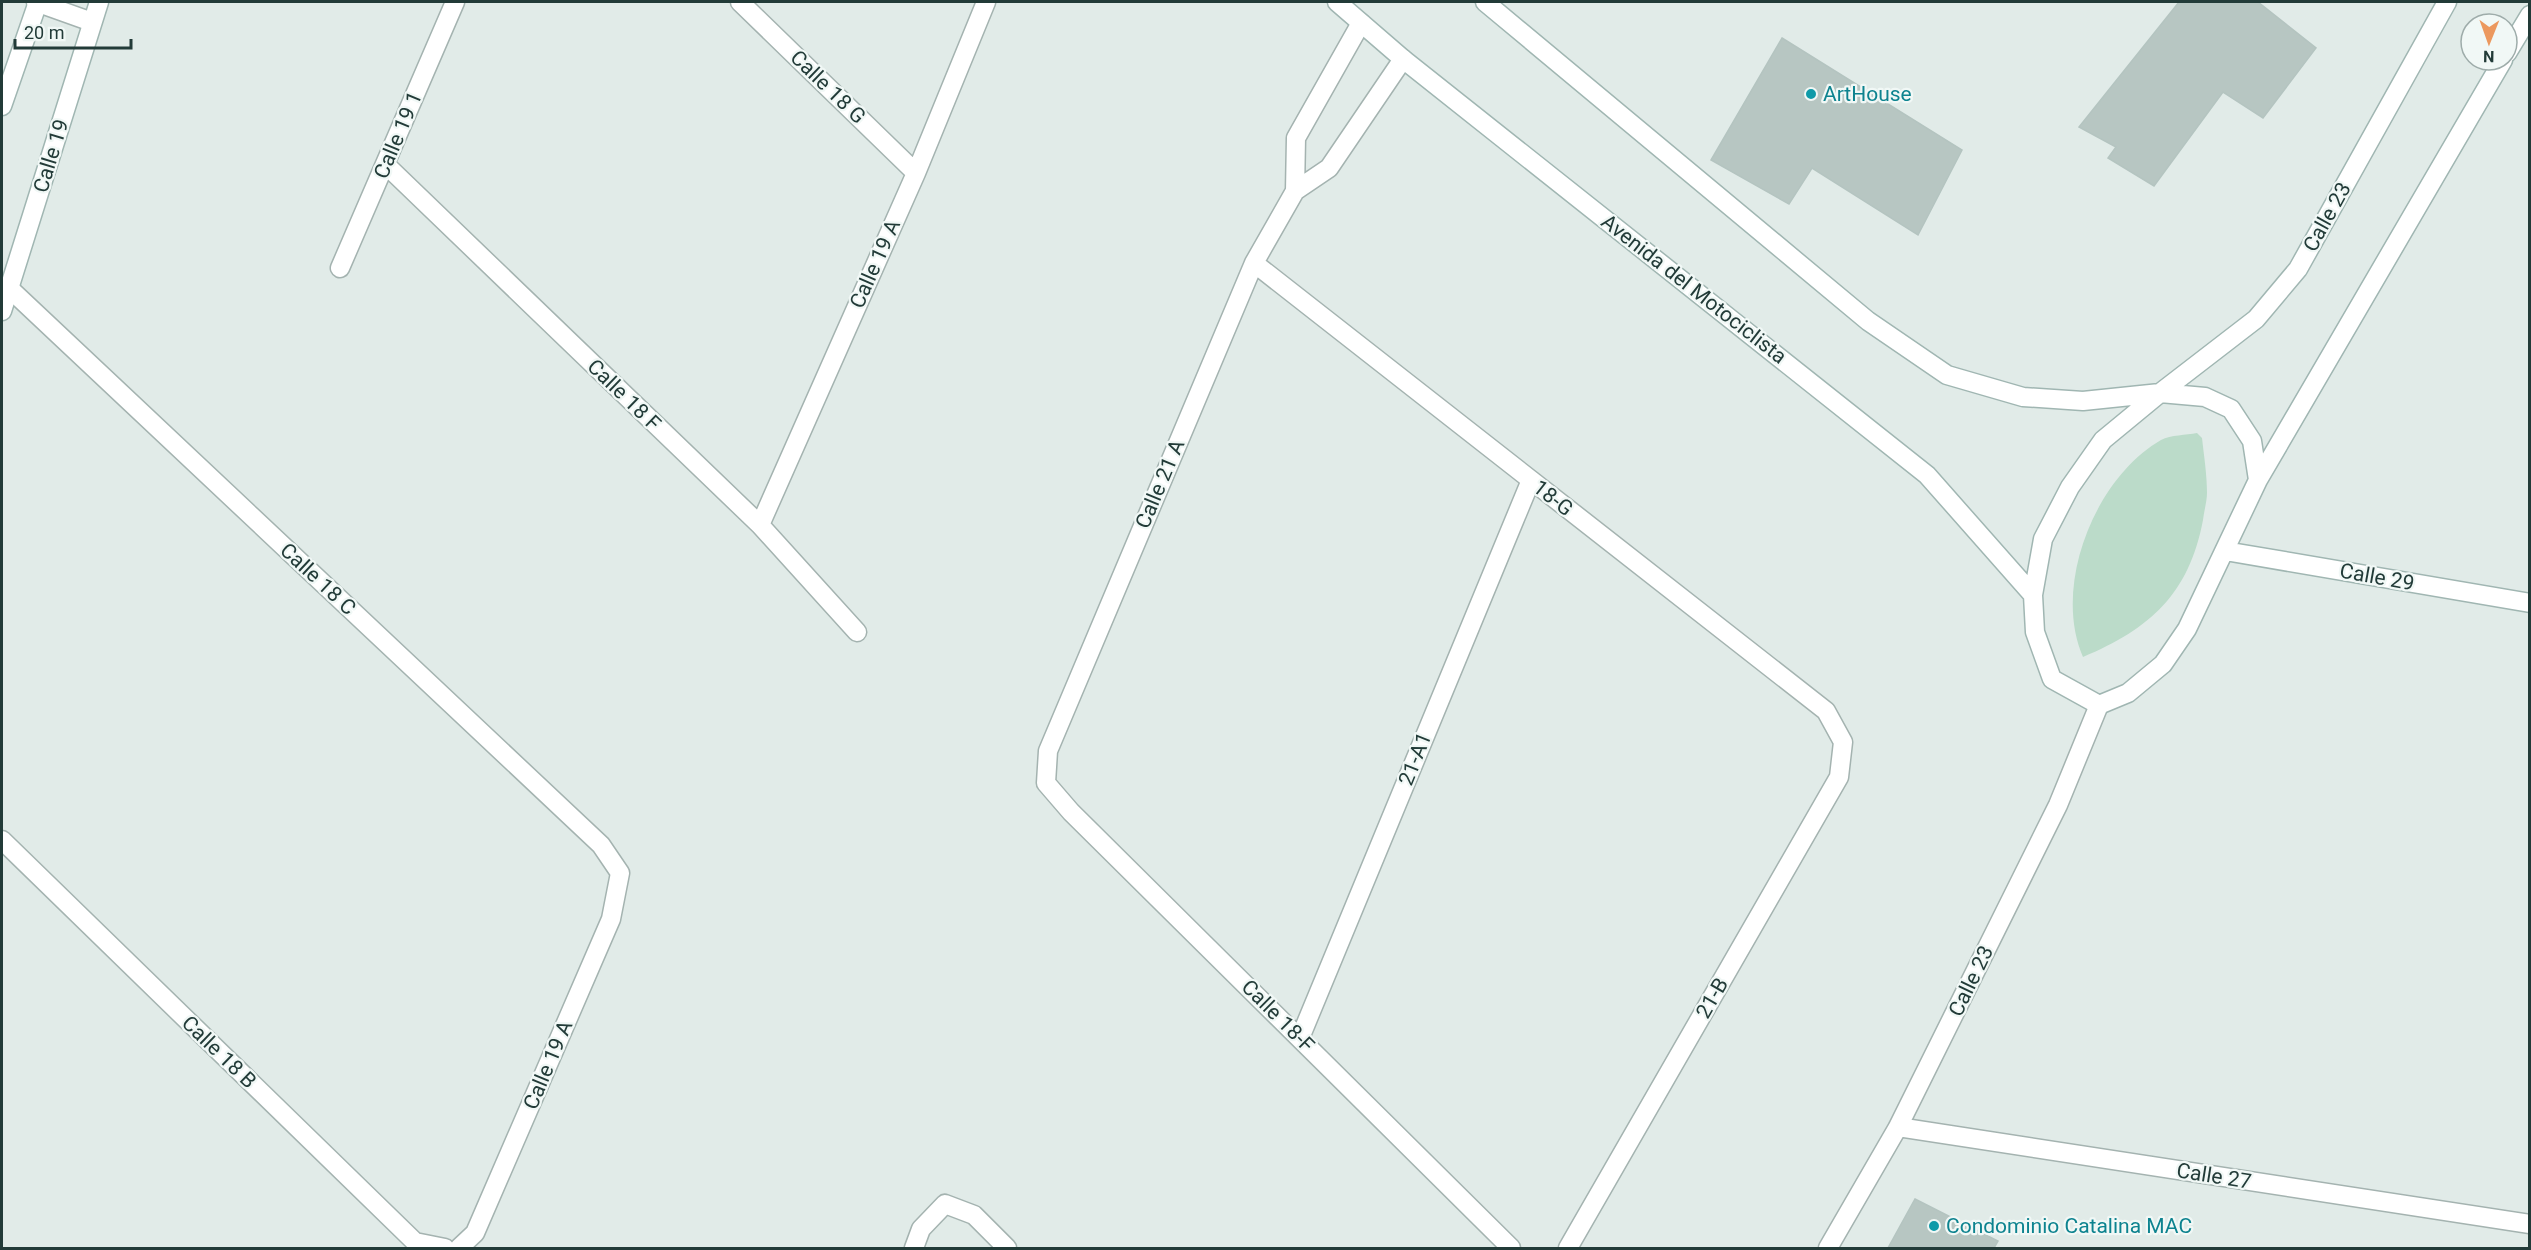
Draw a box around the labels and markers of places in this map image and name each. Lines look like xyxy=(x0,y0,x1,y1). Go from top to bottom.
place label: ArtHouse xyxy=(1823,82,1912,106)
marker: ArtHouse xyxy=(1804,87,1818,101)
place label: Condominio Catalina MAC xyxy=(1946,1214,2192,1238)
marker: Condominio Catalina MAC xyxy=(1927,1219,1941,1233)

